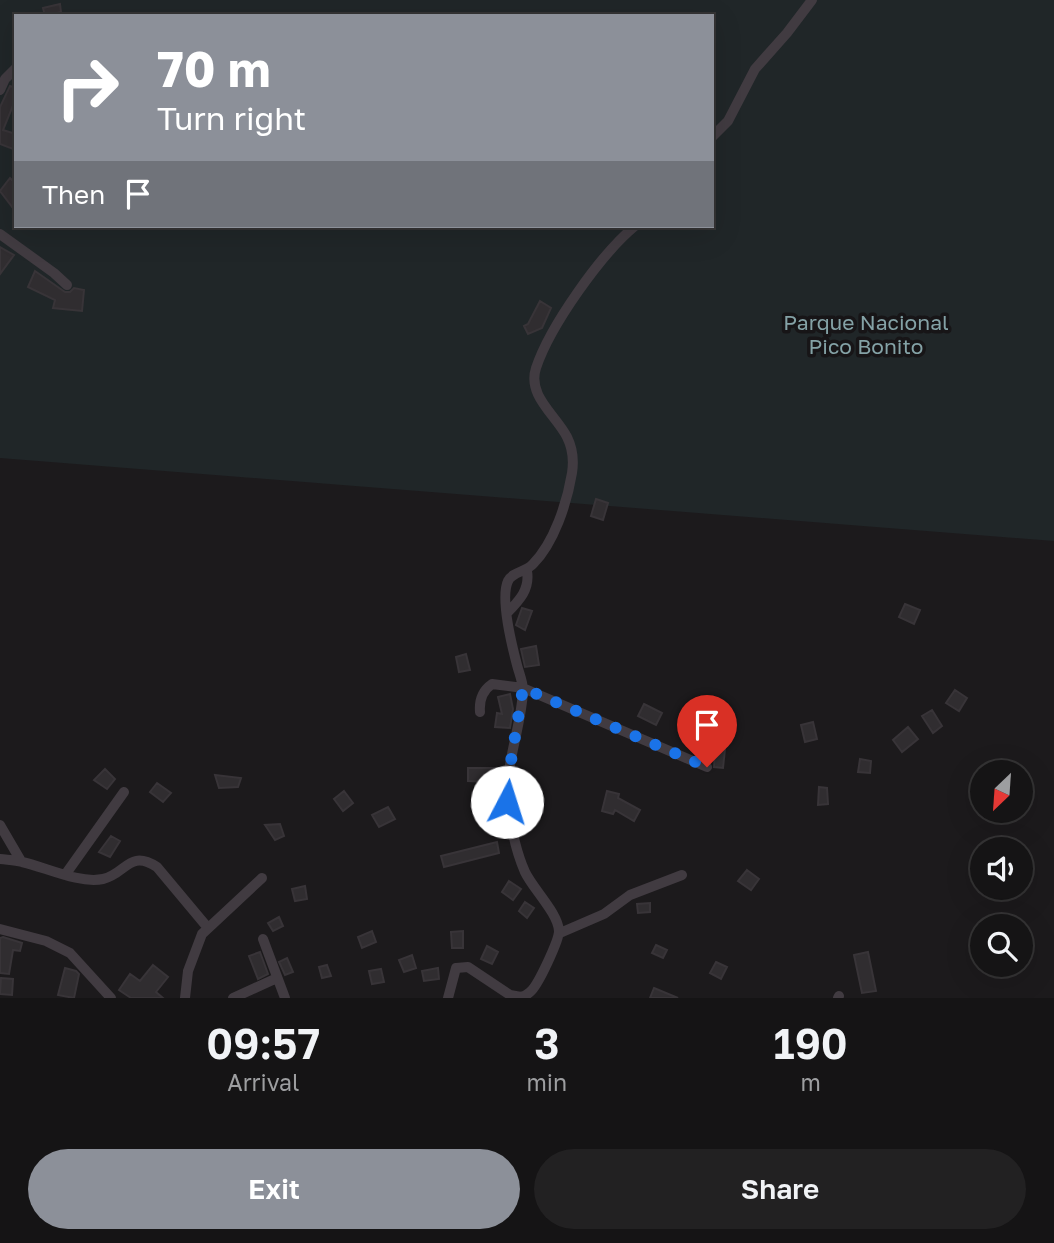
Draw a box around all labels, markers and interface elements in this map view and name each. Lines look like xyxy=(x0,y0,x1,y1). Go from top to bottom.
text: 70 m xyxy=(157,39,271,98)
icon: right xyxy=(42,42,133,133)
text: Turn right xyxy=(157,99,306,137)
icon: arrive xyxy=(119,175,157,213)
text: Then xyxy=(42,179,105,210)
park label: Parque Nacional Pico Bonito xyxy=(783,309,949,359)
pin xyxy=(677,695,737,767)
icon: arrive xyxy=(688,706,726,744)
north arrow xyxy=(970,760,1032,822)
map controls xyxy=(970,760,1033,977)
position arrow xyxy=(470,765,544,839)
button: sound xyxy=(970,837,1033,900)
button: search xyxy=(970,914,1033,977)
text: 09:57 xyxy=(206,1018,320,1068)
text: 3 xyxy=(534,1018,560,1068)
text: 190 xyxy=(773,1018,848,1068)
text: Arrival xyxy=(227,1068,299,1096)
text: min xyxy=(527,1068,567,1096)
text: m xyxy=(800,1068,821,1096)
button: Exit xyxy=(28,1149,520,1229)
button: Share xyxy=(534,1149,1026,1229)

